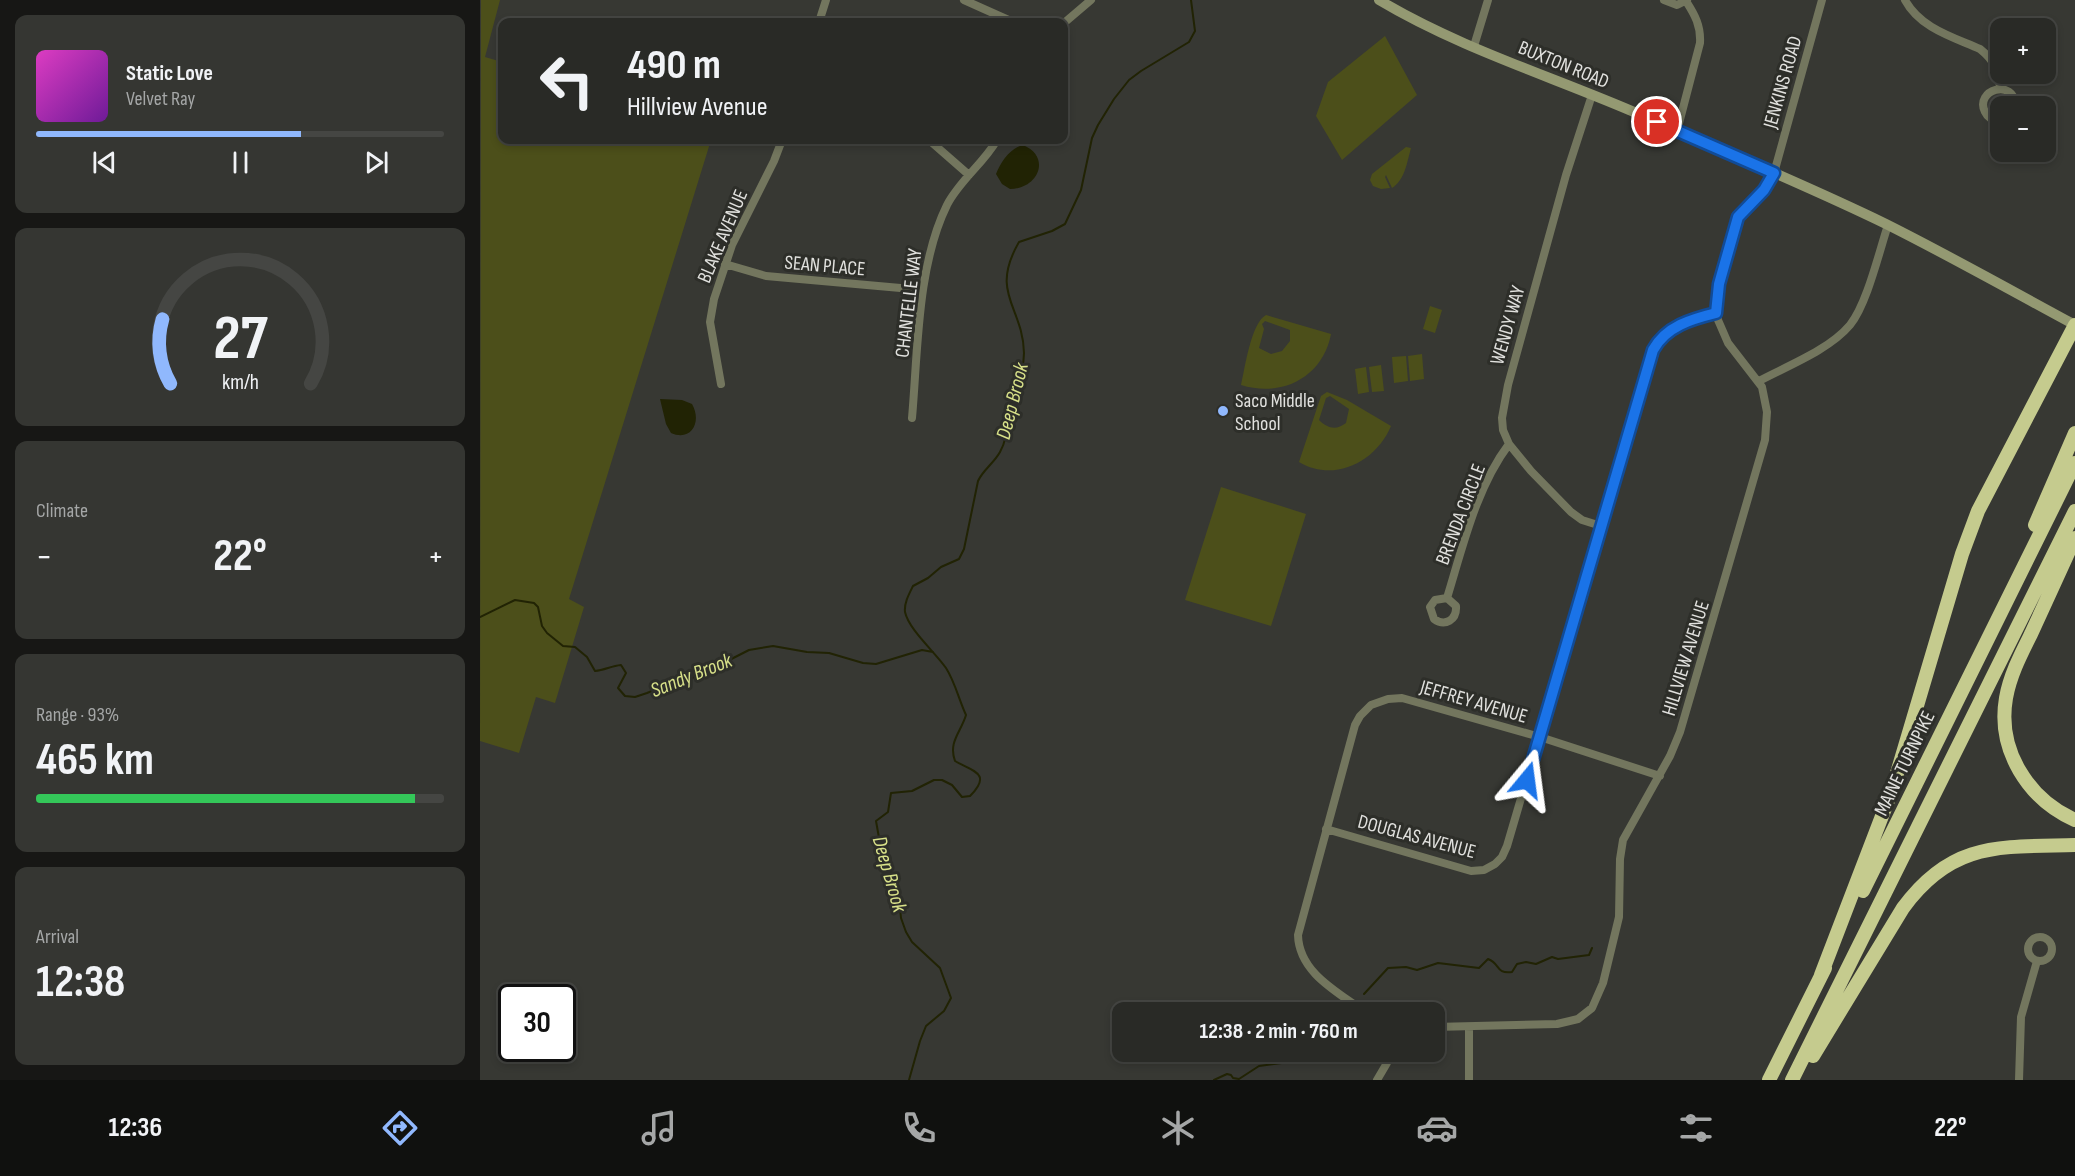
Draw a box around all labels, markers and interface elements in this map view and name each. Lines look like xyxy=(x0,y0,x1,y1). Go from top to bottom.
map controls xyxy=(1990,18,2056,162)
button: + xyxy=(1990,18,2056,84)
street label: JENKINS ROAD xyxy=(1758,33,1808,132)
street label: BUXTON ROAD xyxy=(1515,36,1612,94)
text: 490 m xyxy=(627,40,721,91)
icon: left xyxy=(528,42,606,120)
text: Static Love xyxy=(126,60,213,87)
text: Velvet Ray xyxy=(126,87,195,111)
text: Hillview Avenue xyxy=(627,91,767,123)
pin xyxy=(1631,96,1682,147)
button: − xyxy=(1990,96,2056,162)
icon: arrive xyxy=(1640,105,1673,138)
icon: previous xyxy=(88,146,121,179)
icon: pause xyxy=(224,146,257,179)
icon: next xyxy=(360,146,393,179)
street label: BLAKE AVENUE xyxy=(693,186,753,287)
street label: CHANTELLE WAY xyxy=(890,247,928,359)
street label: SEAN PLACE xyxy=(784,251,866,281)
street label: WENDY WAY xyxy=(1485,282,1531,368)
text: 27 xyxy=(213,302,268,377)
water label: Deep Brook xyxy=(991,359,1034,442)
text: km/h xyxy=(221,370,259,395)
place label: Saco Middle School xyxy=(1235,389,1315,436)
marker: Saco Middle School xyxy=(1216,404,1230,418)
street label: BRENDA CIRCLE xyxy=(1431,461,1491,568)
text: Climate xyxy=(36,499,88,523)
text: 22° xyxy=(213,529,267,584)
text: − xyxy=(36,537,52,577)
text: + xyxy=(428,537,444,577)
street label: HILLVIEW AVENUE xyxy=(1657,598,1715,719)
water label: Sandy Brook xyxy=(647,647,737,703)
street label: JEFFREY AVENUE xyxy=(1416,675,1530,729)
text: Range · 93% xyxy=(36,703,119,727)
street label: MAINE TURNPIKE xyxy=(1869,707,1941,820)
text: 465 km xyxy=(36,733,154,788)
position arrow xyxy=(1495,748,1559,812)
street label: DOUGLAS AVENUE xyxy=(1355,810,1478,864)
water label: Deep Brook xyxy=(867,833,913,916)
text: Arrival xyxy=(36,925,79,949)
text: 12:38 xyxy=(36,955,125,1010)
speed limit sign: 30 xyxy=(498,984,576,1062)
text: 12:38 · 2 min · 760 m xyxy=(1199,1018,1358,1045)
icon: directions xyxy=(379,1107,421,1149)
icon: music xyxy=(638,1107,680,1149)
icon: phone xyxy=(898,1107,940,1149)
icon: climate xyxy=(1157,1107,1199,1149)
icon: car xyxy=(1416,1107,1458,1149)
icon: filters xyxy=(1675,1107,1717,1149)
text: 12:36 xyxy=(109,1112,162,1144)
text: 22° xyxy=(1934,1112,1966,1144)

